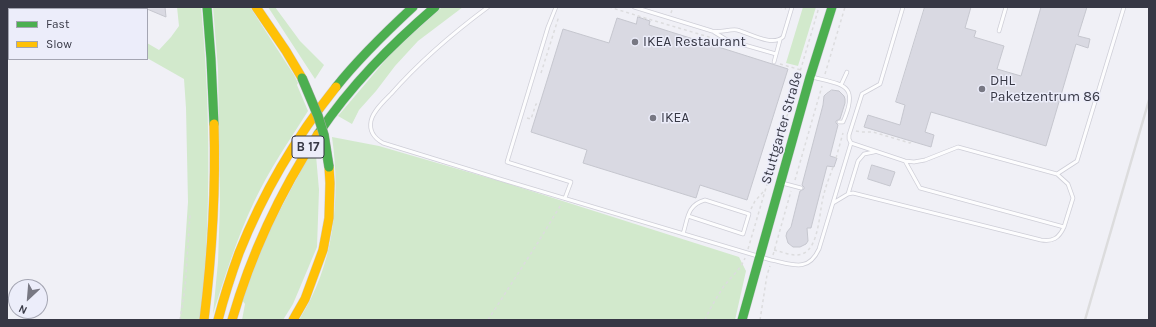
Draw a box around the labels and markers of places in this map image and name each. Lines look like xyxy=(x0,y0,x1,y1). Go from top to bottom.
place label: IKEA Restaurant xyxy=(643,34,746,50)
marker: IKEA Restaurant xyxy=(630,37,640,47)
place label: DHL Paketzentrum 86 xyxy=(990,73,1100,106)
marker: DHL Paketzentrum 86 xyxy=(977,84,987,94)
place label: IKEA xyxy=(661,110,689,126)
marker: IKEA xyxy=(648,113,658,123)

